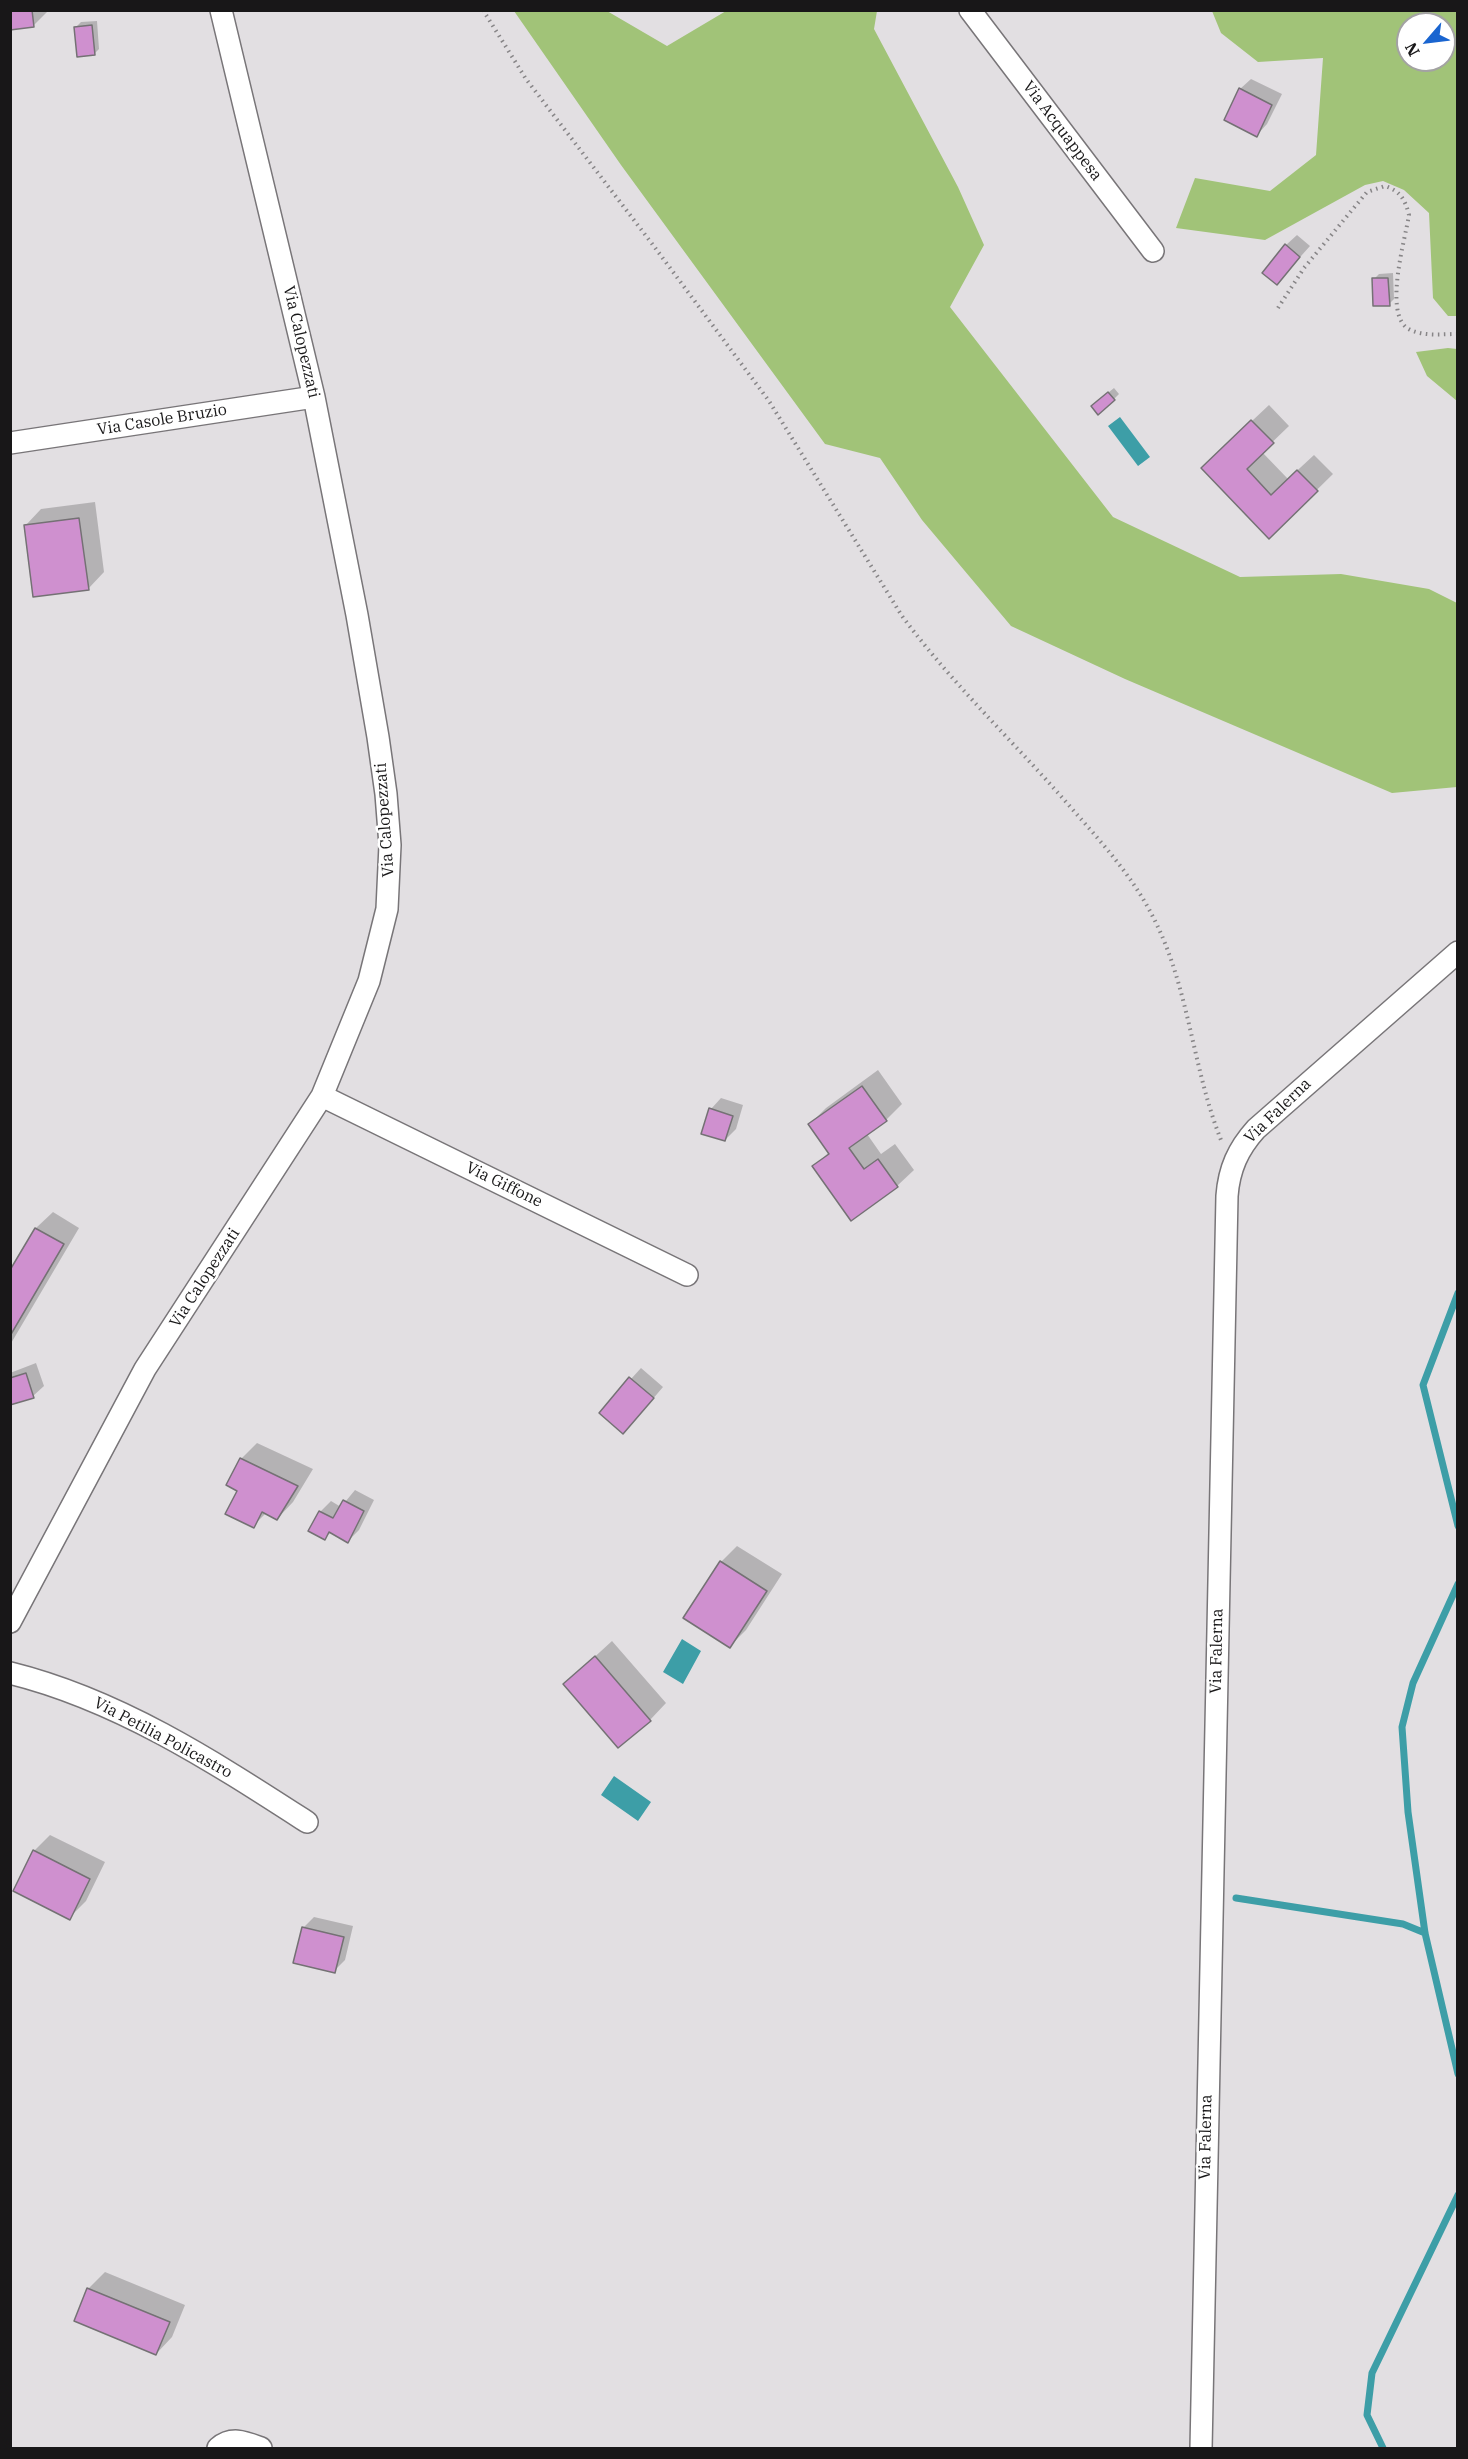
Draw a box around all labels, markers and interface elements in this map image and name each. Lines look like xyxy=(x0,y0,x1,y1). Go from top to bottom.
north arrow xyxy=(1396,12,1456,72)
text: N xyxy=(1400,39,1424,60)
street label: Via Acquappesa xyxy=(1018,77,1106,185)
street label: Via Calopezzati xyxy=(279,284,323,400)
street label: Via Casole Bruzio xyxy=(96,400,228,440)
street label: Via Calopezzati xyxy=(371,762,399,878)
street label: Via Falerna xyxy=(1241,1074,1315,1148)
street label: Via Giffone xyxy=(462,1158,546,1212)
street label: Via Calopezzati xyxy=(166,1225,244,1331)
street label: Via Falerna xyxy=(1207,1608,1227,1694)
street label: Via Petilia Policastro xyxy=(91,1693,235,1783)
street label: Via Falerna xyxy=(1196,2094,1216,2180)

